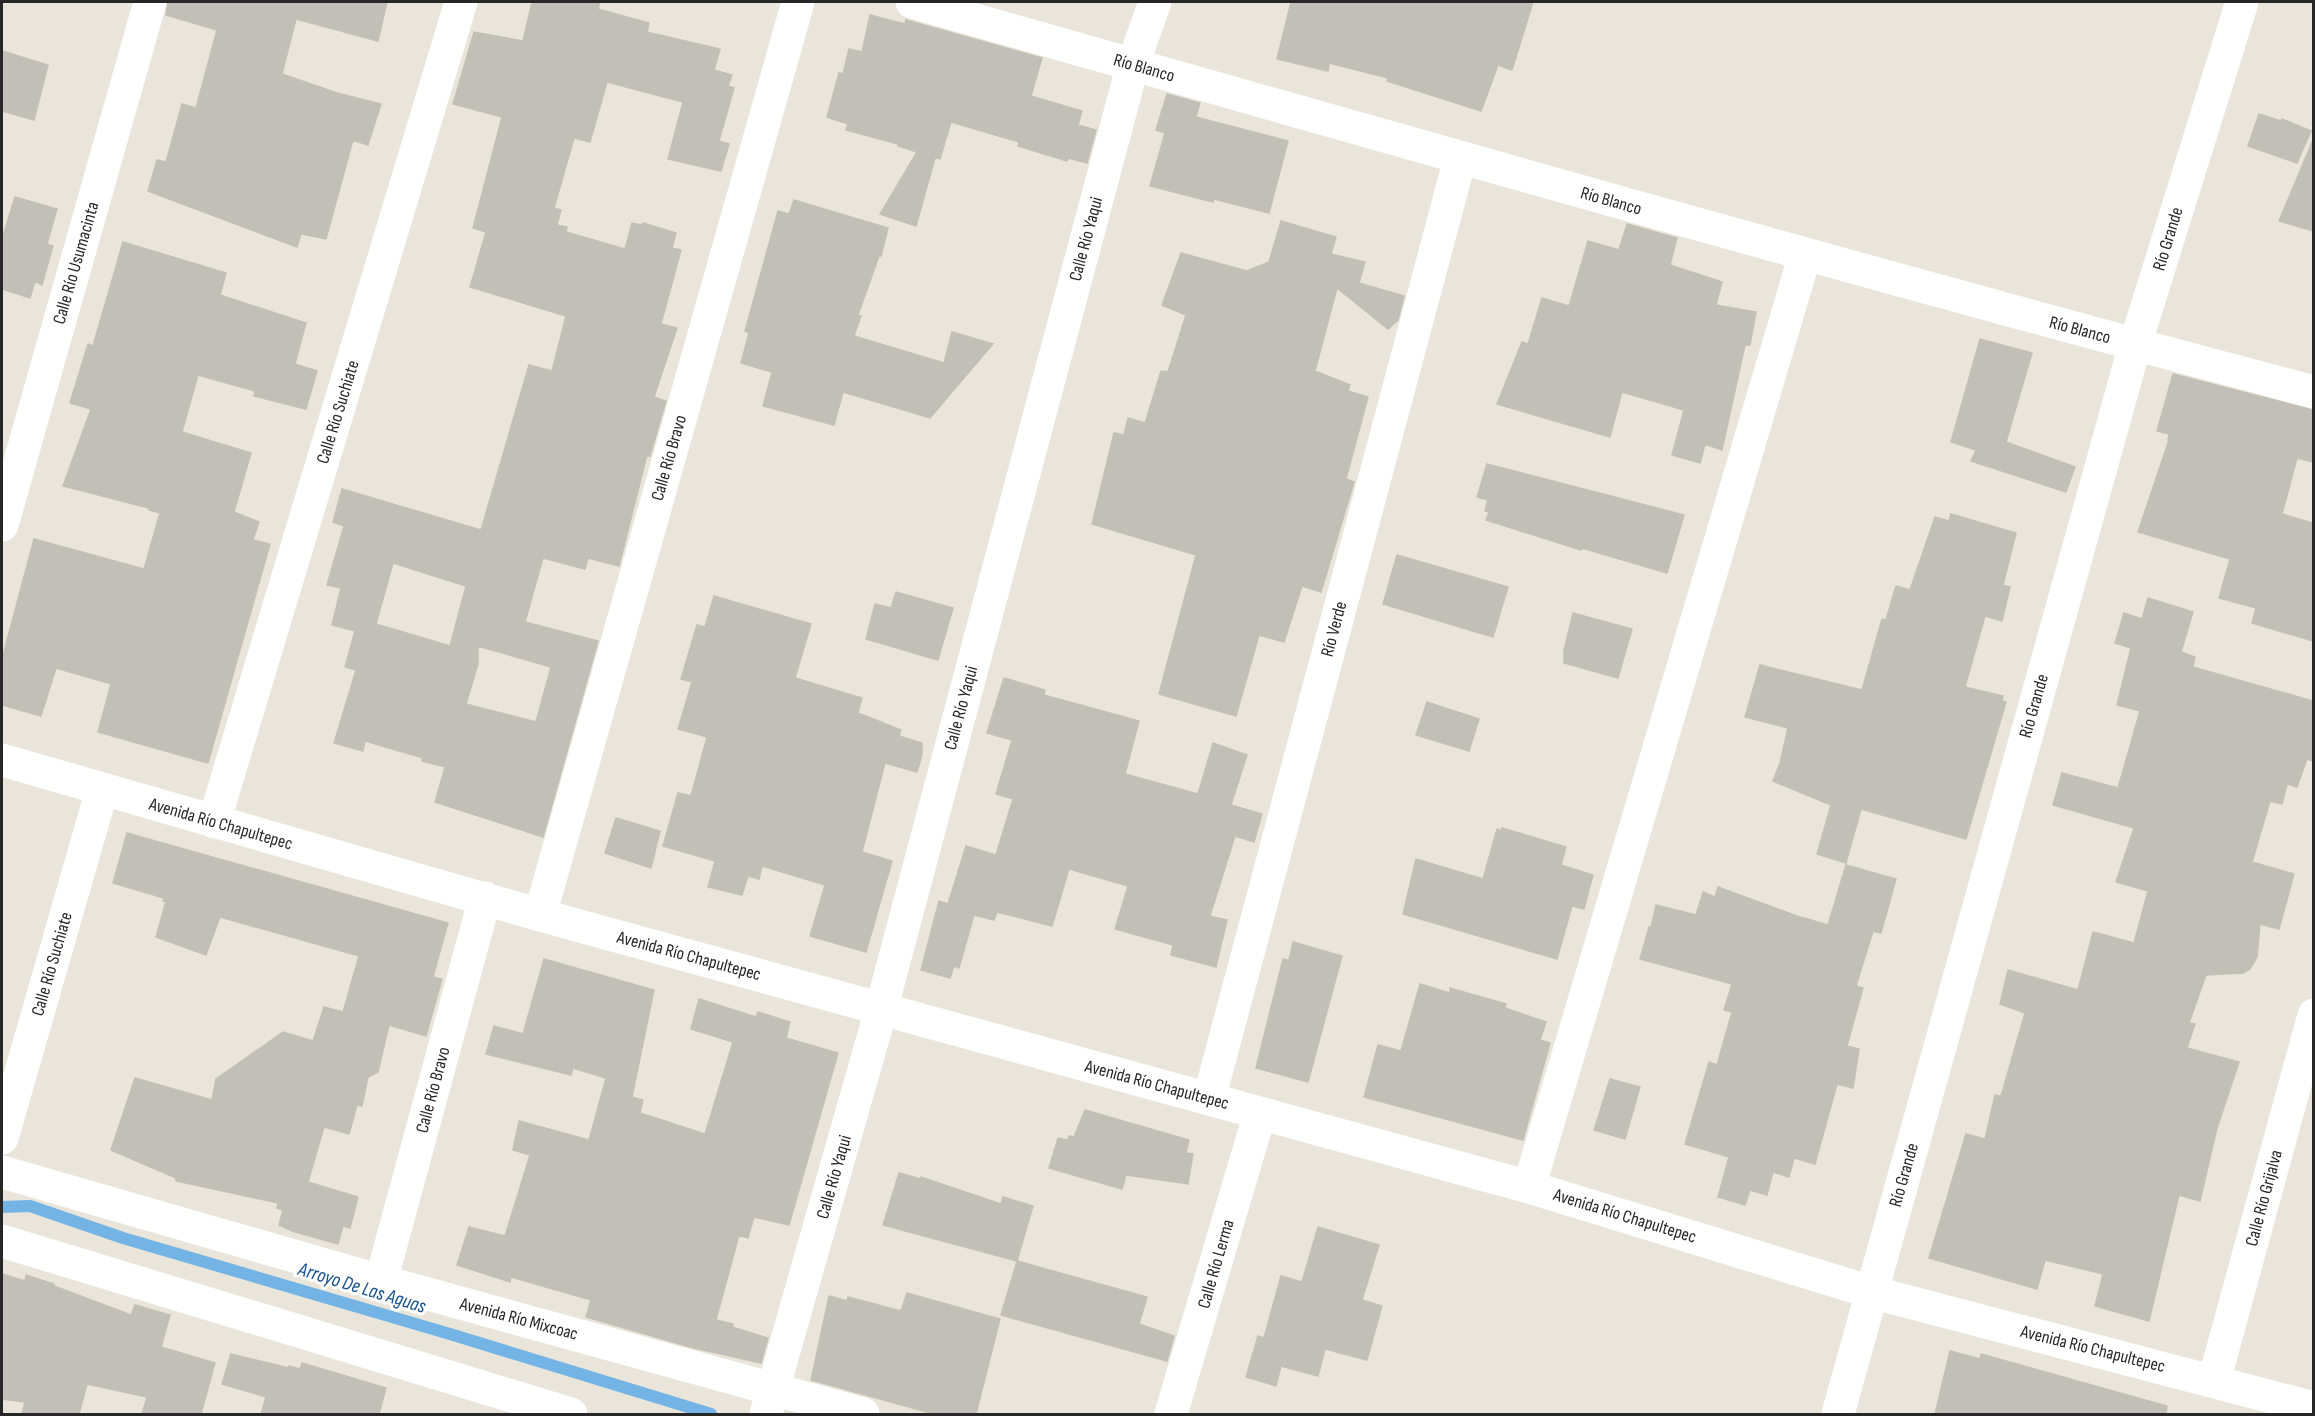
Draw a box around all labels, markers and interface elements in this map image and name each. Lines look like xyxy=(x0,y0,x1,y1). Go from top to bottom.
street label: Río Blanco xyxy=(1111,49,1177,87)
street label: Río Blanco xyxy=(1578,182,1644,220)
street label: Calle Río Yaqui xyxy=(1065,195,1107,283)
street label: Calle Río Usumacinta xyxy=(49,199,104,327)
street label: Río Grande xyxy=(2148,205,2188,273)
street label: Río Blanco xyxy=(2047,312,2113,348)
street label: Calle Río Suchiate xyxy=(312,358,364,466)
street label: Calle Río Bravo xyxy=(647,413,691,503)
street label: Río Verde xyxy=(1317,599,1351,659)
street label: Calle Río Yaqui xyxy=(940,664,982,752)
street label: Río Grande xyxy=(2015,672,2053,740)
street label: Avenida Río Chapultepec xyxy=(146,793,295,854)
street label: Calle Río Suchiate xyxy=(27,910,77,1018)
street label: Avenida Río Chapultepec xyxy=(614,926,763,985)
street label: Calle Río Bravo xyxy=(411,1045,455,1135)
street label: Avenida Río Chapultepec xyxy=(1082,1055,1231,1114)
street label: Calle Río Yaqui xyxy=(812,1133,856,1221)
street label: Río Grande xyxy=(1885,1141,1923,1209)
street label: Calle Río Grijalva xyxy=(2241,1148,2287,1248)
street label: Avenida Río Chapultepec xyxy=(1550,1184,1699,1248)
street label: Calle Río Lerma xyxy=(1193,1217,1239,1311)
water label: Arroyo De Las Aguas xyxy=(294,1257,429,1319)
street label: Avenida Río Mixcoac xyxy=(457,1293,580,1345)
street label: Avenida Río Chapultepec xyxy=(2018,1321,2167,1377)

